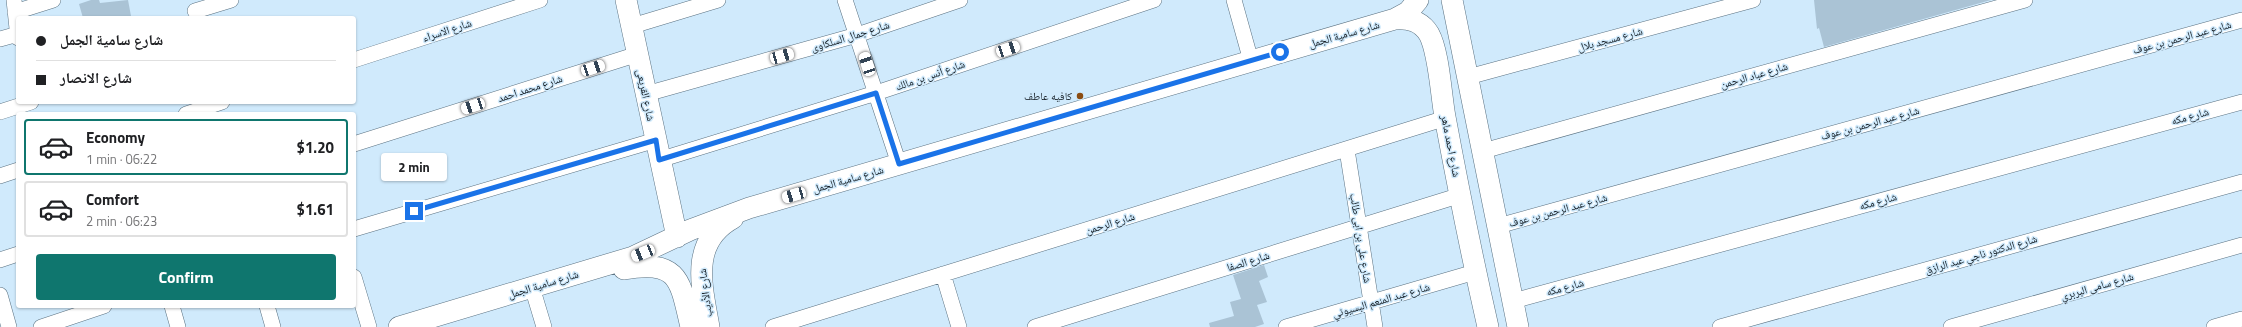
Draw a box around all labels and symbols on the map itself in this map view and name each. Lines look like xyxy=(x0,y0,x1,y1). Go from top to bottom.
street label: شارع الاسراء xyxy=(420,15,474,45)
street label: شارع جمال السلكاوى xyxy=(809,16,891,56)
street label: شارع سامية الجمل xyxy=(1307,16,1381,52)
street label: شارع عبد الرحمن بن عوف xyxy=(2131,16,2233,58)
street label: شارع مسجد بلال xyxy=(1576,23,1644,55)
car xyxy=(995,39,1021,59)
route start xyxy=(1271,43,1289,61)
car xyxy=(769,47,795,65)
car xyxy=(858,51,876,77)
street label: شارع أنس بن مالك xyxy=(893,56,967,94)
street label: شارع عباد الرحمن xyxy=(1719,58,1789,92)
car xyxy=(580,59,606,77)
street label: شارع القريعى xyxy=(633,67,659,123)
street label: شارع محمد احمد xyxy=(496,70,564,106)
place label: كافيه عاطف xyxy=(1024,88,1072,104)
marker: كافيه عاطف xyxy=(1075,91,1085,101)
car xyxy=(460,97,486,115)
street label: شارع عبد الرحمن بن عوف xyxy=(1819,102,1921,144)
street label: شارع مكه xyxy=(2169,103,2211,129)
street label: شارع احمد ماهر xyxy=(1437,113,1465,178)
callout: 2 min xyxy=(381,153,447,181)
street label: شارع سامية الجمل xyxy=(811,161,885,197)
car xyxy=(781,186,807,204)
street label: شارع مكه xyxy=(1857,188,1899,214)
street label: شارع عبد الرحمن بن عوف xyxy=(1507,189,1609,231)
street label: شارع على بن ابى طالب xyxy=(1346,192,1376,284)
route end xyxy=(405,202,423,220)
street label: شارع الرحمن xyxy=(1083,208,1137,238)
street label: شارع الدكتور ناجي عبد الرازق xyxy=(1923,230,2039,278)
car xyxy=(630,243,656,263)
street label: شارع الصفا xyxy=(1225,247,1271,275)
street label: شارع سامية الجمل xyxy=(506,266,580,302)
street label: شارع الأديب xyxy=(694,268,716,318)
street label: شارع سامى البربري xyxy=(2059,268,2136,305)
street label: شارع مكه xyxy=(1544,274,1586,300)
street label: شارع عبد المنعم البسيوني xyxy=(1331,278,1432,322)

